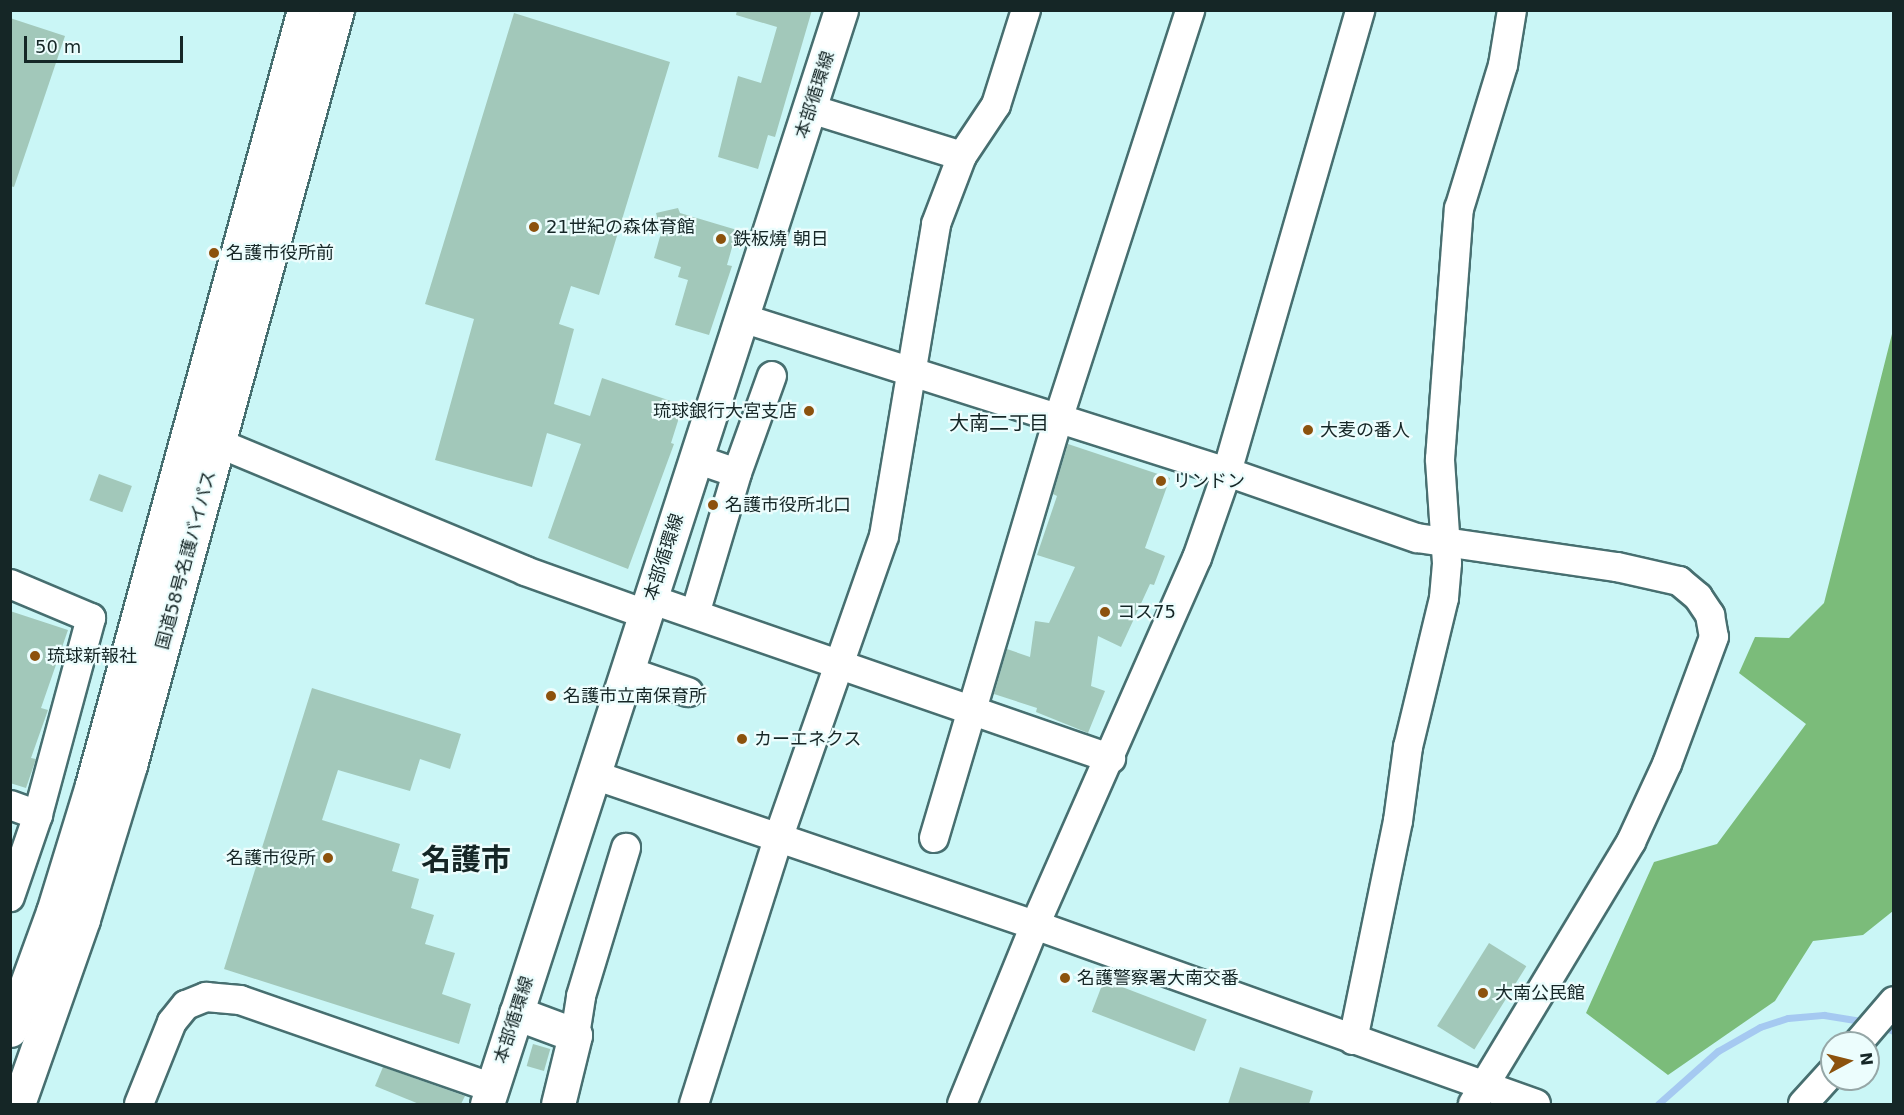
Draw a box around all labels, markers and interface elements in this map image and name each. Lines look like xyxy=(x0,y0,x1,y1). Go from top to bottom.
scale bar xyxy=(27,24,186,62)
text: 50 m xyxy=(35,36,81,57)
street label: 本部循環線 xyxy=(791,49,839,141)
place label: 21世紀の森体育館 xyxy=(546,216,695,238)
marker: 21世紀の森体育館 xyxy=(527,220,541,234)
place label: 鉄板燒 朝日 xyxy=(733,228,829,250)
marker: 鉄板燒 朝日 xyxy=(714,232,728,246)
place label: 名護市役所前 xyxy=(226,242,334,264)
marker: 名護市役所前 xyxy=(207,246,221,260)
place label: 琉球銀行大宮支店 xyxy=(653,400,797,422)
marker: 琉球銀行大宮支店 xyxy=(802,404,816,418)
district label: 大南二丁目 xyxy=(949,411,1049,435)
place label: 大麦の番人 xyxy=(1320,419,1410,441)
marker: 大麦の番人 xyxy=(1301,423,1315,437)
street label: 国道58号名護バイパス xyxy=(152,468,220,652)
place label: リンドン xyxy=(1173,470,1245,492)
marker: リンドン xyxy=(1154,474,1168,488)
place label: 名護市役所北口 xyxy=(725,494,851,516)
marker: 名護市役所北口 xyxy=(706,498,720,512)
street label: 本部循環線 xyxy=(640,511,688,603)
place label: コス75 xyxy=(1117,601,1176,623)
marker: コス75 xyxy=(1098,605,1112,619)
place label: 琉球新報社 xyxy=(47,645,137,667)
marker: 琉球新報社 xyxy=(28,649,42,663)
place label: 名護市立南保育所 xyxy=(563,685,707,707)
marker: 名護市立南保育所 xyxy=(544,689,558,703)
place label: カーエネクス xyxy=(754,728,862,750)
marker: カーエネクス xyxy=(735,732,749,746)
district label: 名護市 xyxy=(421,842,511,878)
place label: 名護市役所 xyxy=(226,847,316,869)
marker: 名護市役所 xyxy=(321,851,335,865)
place label: 名護警察署大南交番 xyxy=(1077,967,1239,989)
marker: 名護警察署大南交番 xyxy=(1058,971,1072,985)
street label: 本部循環線 xyxy=(490,974,538,1066)
place label: 大南公民館 xyxy=(1495,982,1585,1004)
marker: 大南公民館 xyxy=(1476,986,1490,1000)
north arrow xyxy=(1820,1031,1880,1091)
text: N xyxy=(1856,1051,1877,1067)

